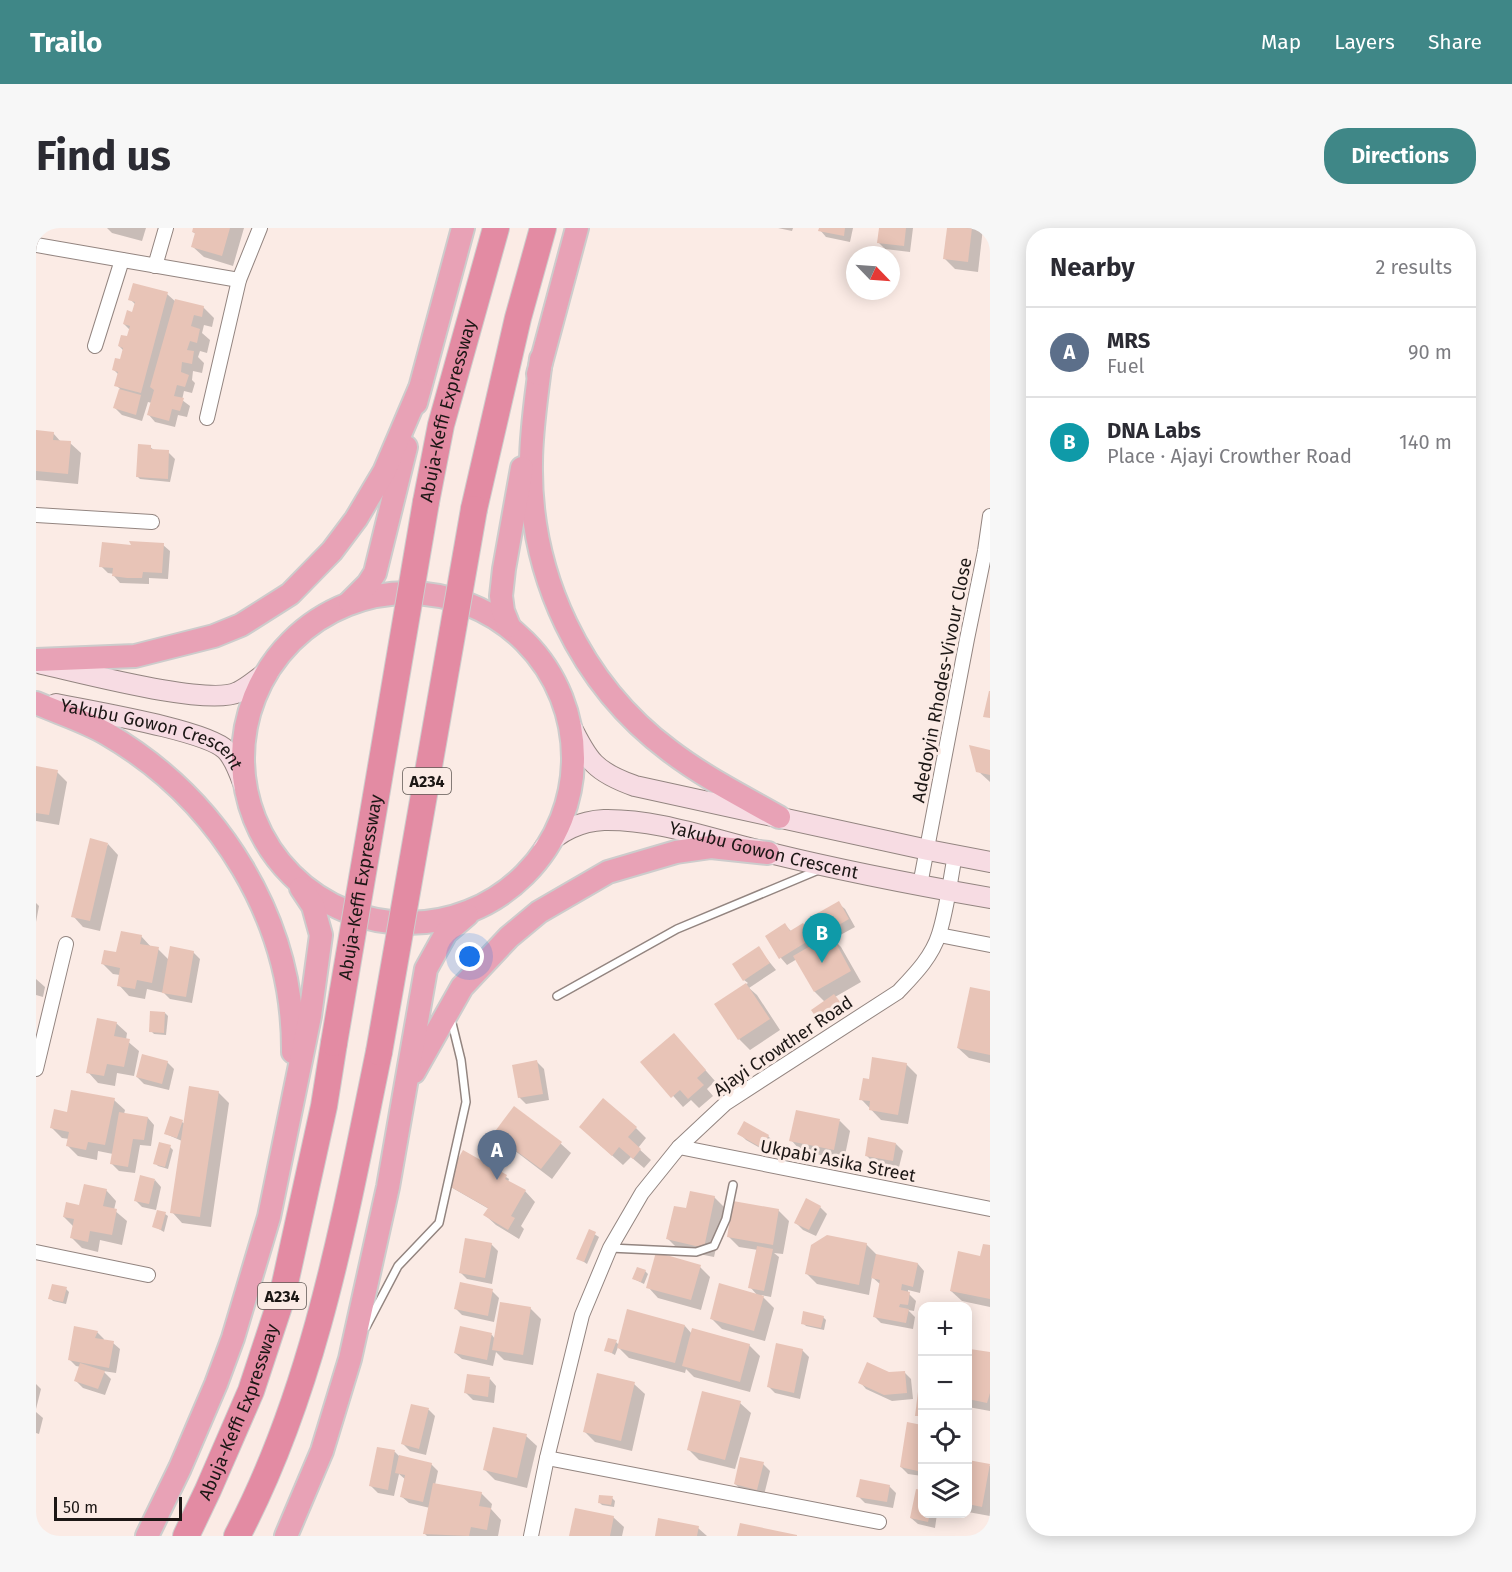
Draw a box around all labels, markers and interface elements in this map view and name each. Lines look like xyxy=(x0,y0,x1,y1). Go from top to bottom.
text: Trailo xyxy=(30,26,102,59)
text: Map xyxy=(1261,29,1301,55)
text: Layers xyxy=(1334,29,1395,55)
text: Share xyxy=(1428,29,1482,55)
button: Directions xyxy=(1324,128,1476,184)
text: Find us xyxy=(36,131,171,181)
north arrow xyxy=(846,246,900,300)
text: Nearby xyxy=(1050,252,1135,283)
text: 2 results xyxy=(1375,255,1452,279)
street label: Abuja-Keffi Expressway xyxy=(415,317,481,504)
text: MRS xyxy=(1107,327,1150,354)
text: A xyxy=(1064,340,1075,364)
text: 90 m xyxy=(1408,340,1452,364)
text: Fuel xyxy=(1107,354,1144,378)
text: DNA Labs xyxy=(1107,417,1201,444)
text: B xyxy=(1063,430,1076,454)
text: 140 m xyxy=(1399,430,1452,454)
text: Place · Ajayi Crowther Road xyxy=(1107,444,1352,468)
street label: Adedoyin Rhodes-Vivour Close xyxy=(907,556,977,804)
street label: Yakubu Gowon Crescent xyxy=(59,694,248,774)
road number: A234 xyxy=(403,768,451,794)
street label: Abuja-Keffi Expressway xyxy=(334,793,387,982)
street label: Yakubu Gowon Crescent xyxy=(667,817,861,884)
pin: B xyxy=(802,914,842,963)
your location xyxy=(455,942,484,971)
street label: Ajayi Crowther Road xyxy=(709,991,857,1101)
pin: A xyxy=(478,1130,516,1180)
street label: Ukpabi Asika Street xyxy=(758,1135,918,1187)
road number: A234 xyxy=(258,1283,306,1309)
map controls xyxy=(918,1302,972,1518)
button: + xyxy=(918,1302,972,1356)
street label: Abuja-Keffi Expressway xyxy=(194,1321,283,1504)
button: − xyxy=(918,1356,972,1410)
button: locate xyxy=(918,1410,972,1464)
button: layers xyxy=(918,1464,972,1518)
scale bar xyxy=(54,1494,182,1522)
text: 50 m xyxy=(63,1498,98,1517)

